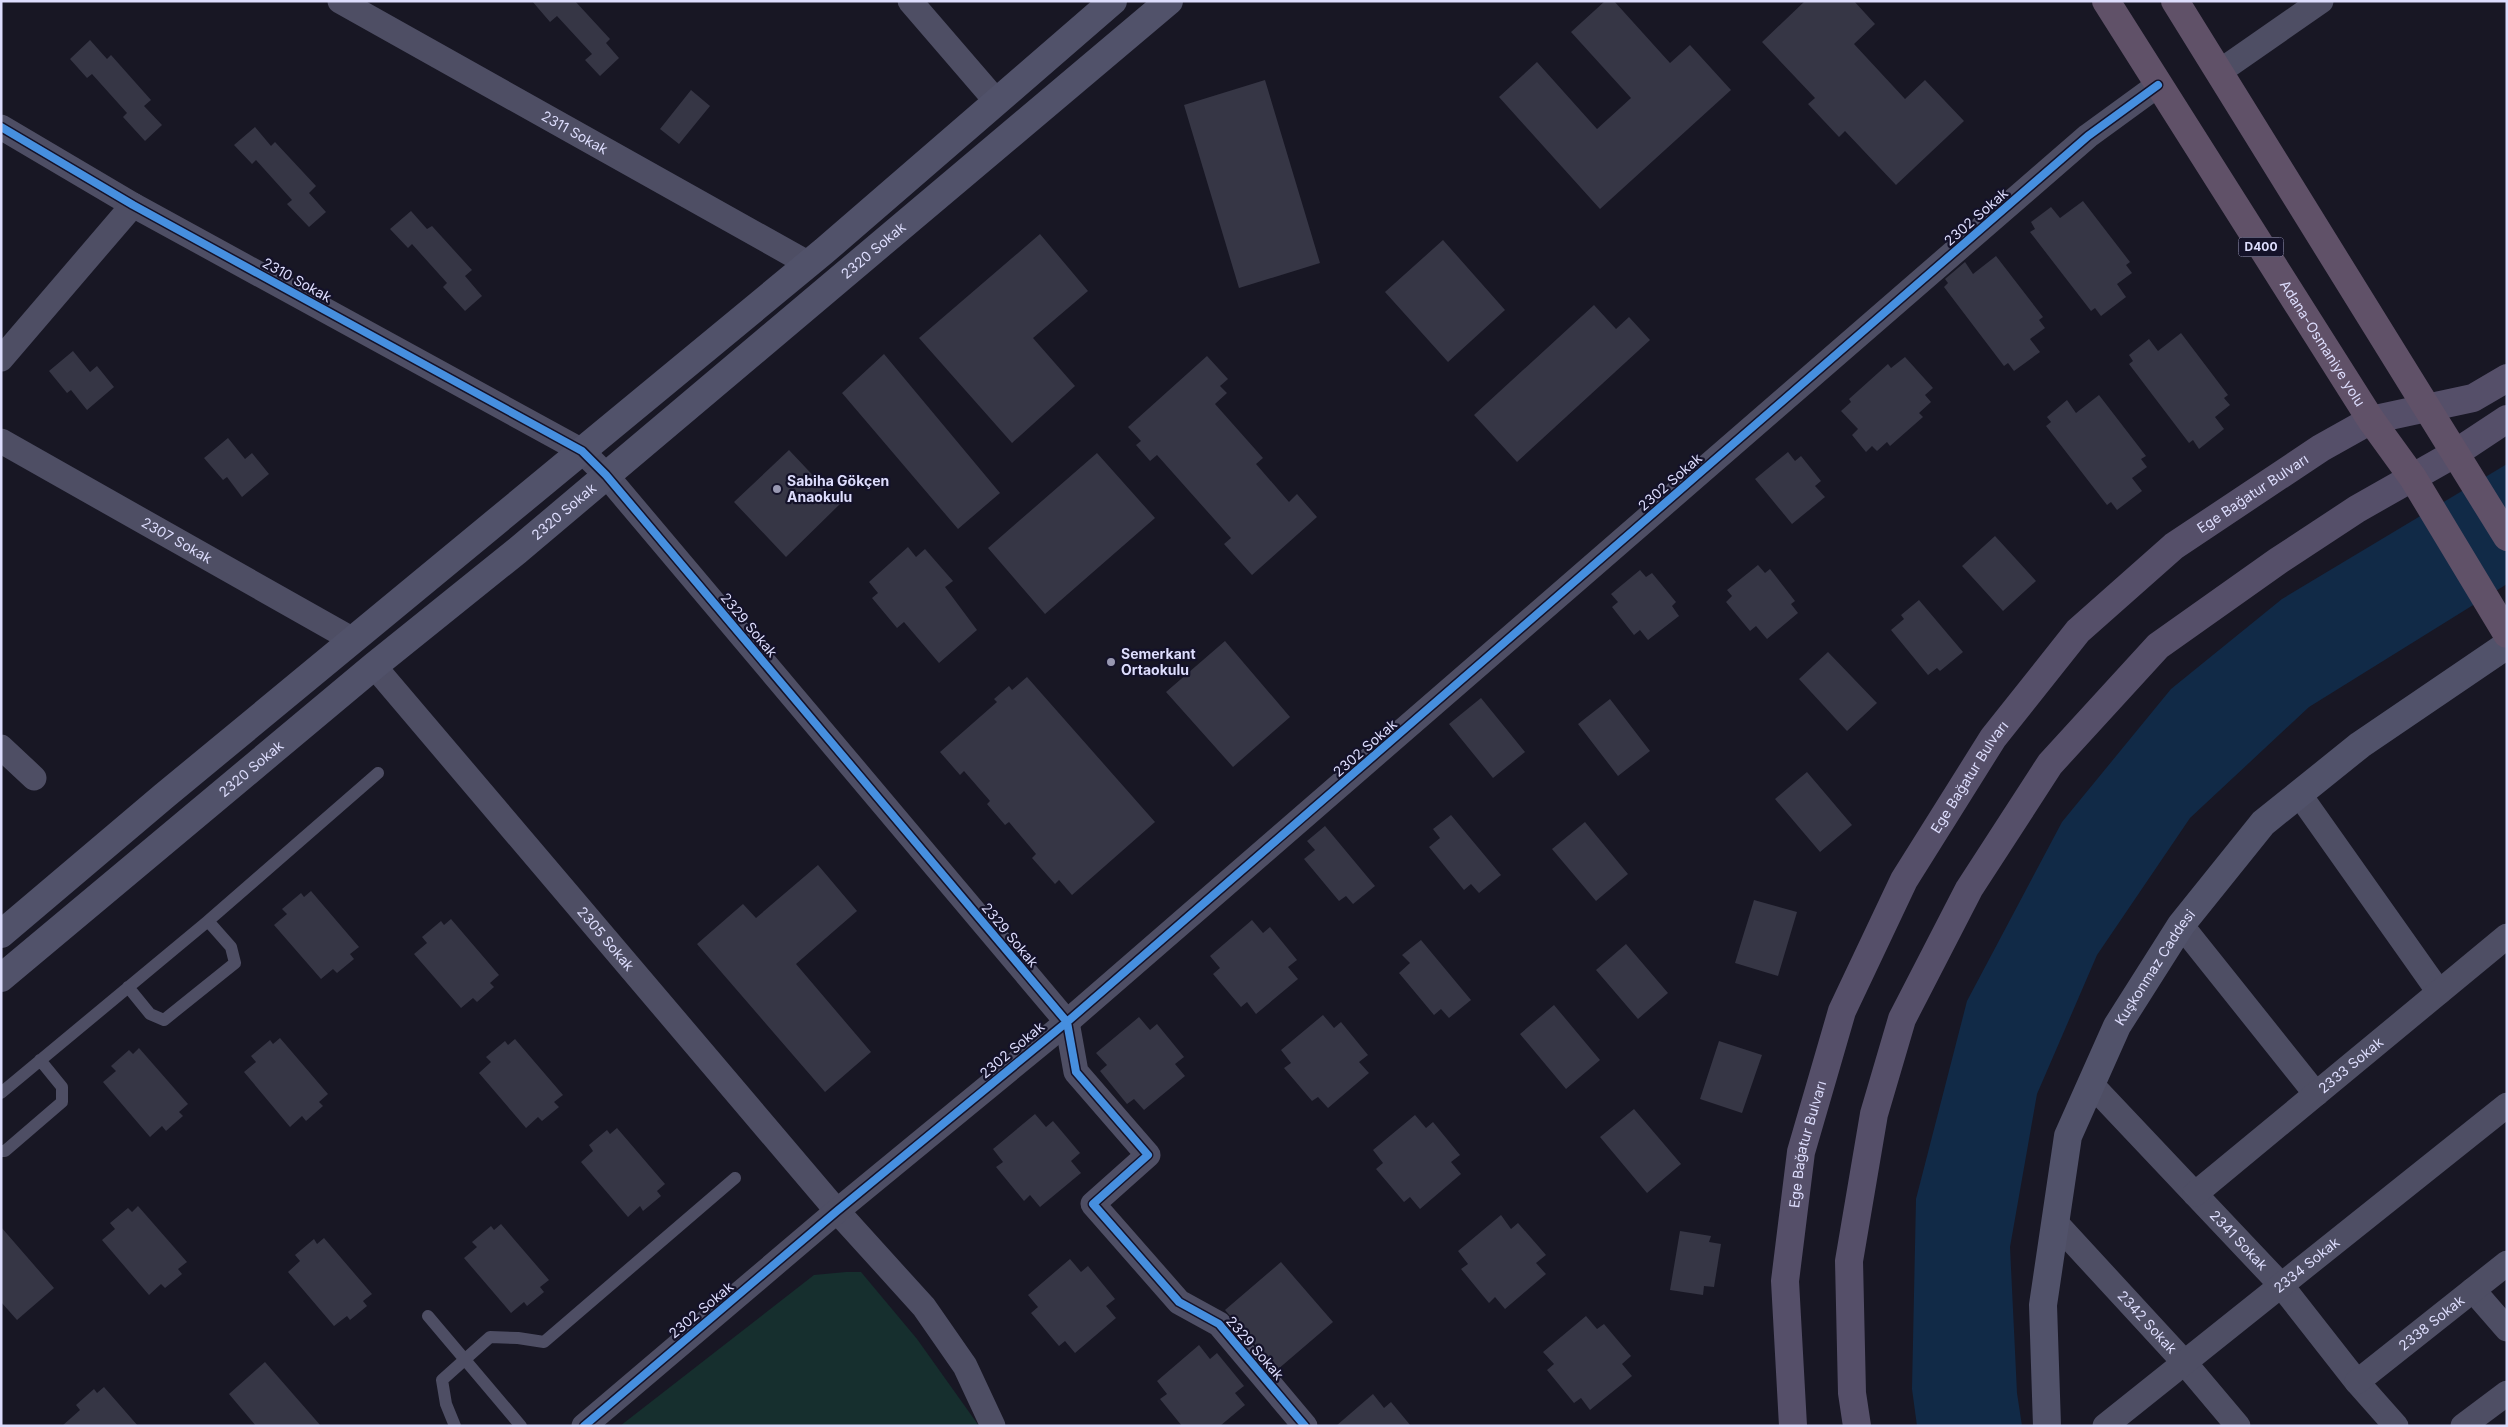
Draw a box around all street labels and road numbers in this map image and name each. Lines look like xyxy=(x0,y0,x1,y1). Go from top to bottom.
street label: 2311 Sokak xyxy=(539,107,611,158)
street label: 2302 Sokak xyxy=(1940,184,2011,249)
street label: 2320 Sokak xyxy=(837,218,909,282)
road number: D400 xyxy=(2238,238,2284,256)
street label: 2310 Sokak xyxy=(260,254,335,306)
street label: Adana-Osmaniye yolu xyxy=(2277,277,2369,409)
street label: 2302 Sokak xyxy=(1634,449,1705,514)
street label: Ege Bağatur Bulvarı xyxy=(2194,450,2311,536)
street label: 2320 Sokak xyxy=(528,479,599,543)
street label: 2307 Sokak xyxy=(139,513,216,567)
street label: 2329 Sokak xyxy=(717,589,781,661)
street label: 2302 Sokak xyxy=(1329,715,1400,780)
street label: Ege Bağatur Bulvarı xyxy=(1927,717,2011,836)
street label: 2320 Sokak xyxy=(215,736,287,800)
street label: 2329 Sokak xyxy=(978,899,1042,971)
street label: 2305 Sokak xyxy=(574,903,638,974)
street label: Kuşkonmaz Caddesi xyxy=(2111,906,2198,1028)
street label: 2302 Sokak xyxy=(976,1017,1048,1082)
street label: 2333 Sokak xyxy=(2314,1033,2386,1097)
street label: Ege Bağatur Bulvarı xyxy=(1785,1079,1829,1209)
street label: 2341 Sokak xyxy=(2207,1206,2272,1274)
street label: 2334 Sokak xyxy=(2270,1233,2343,1296)
street label: 2302 Sokak xyxy=(665,1277,737,1342)
street label: 2342 Sokak xyxy=(2114,1287,2181,1357)
street label: 2338 Sokak xyxy=(2395,1291,2468,1354)
street label: 2329 Sokak xyxy=(1223,1312,1288,1383)

